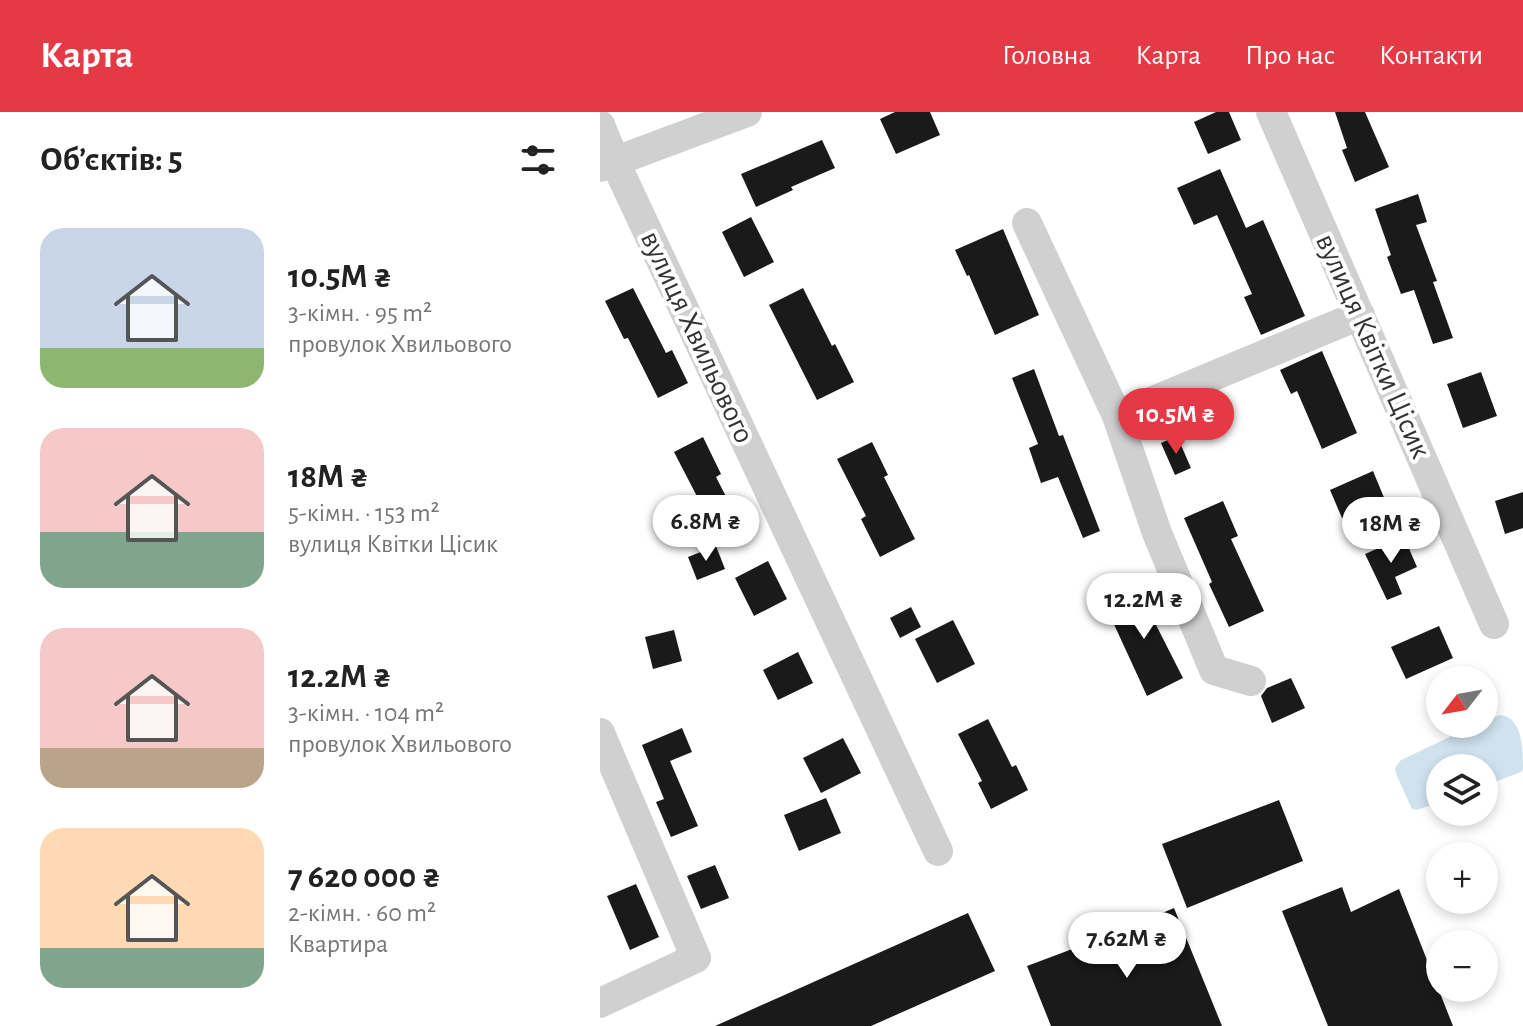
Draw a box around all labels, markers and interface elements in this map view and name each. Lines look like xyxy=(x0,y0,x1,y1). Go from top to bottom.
text: Карта xyxy=(40,37,133,75)
text: Головна xyxy=(1002,42,1091,70)
text: Карта xyxy=(1135,42,1201,70)
text: Про нас xyxy=(1245,42,1335,70)
text: Контакти xyxy=(1379,42,1483,70)
icon: filters xyxy=(516,138,560,182)
text: Об’єктів: 5 xyxy=(40,143,183,177)
street label: вулиця Хвильового xyxy=(635,226,759,448)
street label: вулиця Квітки Цісик xyxy=(1310,229,1436,463)
icon: home xyxy=(104,260,200,356)
text: 10.5M ₴ xyxy=(288,260,392,294)
text: 3-кімн. · 95 m² xyxy=(288,300,432,326)
text: провулок Хвильового xyxy=(288,331,512,357)
pin: 10.5M ₴ xyxy=(1102,388,1250,456)
text: 10.5M ₴ xyxy=(1136,401,1216,427)
icon: home xyxy=(104,460,200,556)
text: 18M ₴ xyxy=(288,460,369,494)
pin: 6.8M ₴ xyxy=(641,495,771,563)
pin: 18M ₴ xyxy=(1335,497,1447,565)
text: 5-кімн. · 153 m² xyxy=(288,500,440,526)
text: 6.8M ₴ xyxy=(671,508,741,534)
text: 18M ₴ xyxy=(1360,510,1422,536)
text: вулиця Квітки Цісик xyxy=(288,531,498,557)
pin: 12.2M ₴ xyxy=(1070,573,1218,641)
text: 12.2M ₴ xyxy=(1104,586,1184,612)
icon: home xyxy=(104,660,200,756)
text: 12.2M ₴ xyxy=(288,660,392,694)
north arrow xyxy=(1426,666,1498,738)
map controls xyxy=(1426,666,1498,1002)
text: 3-кімн. · 104 m² xyxy=(288,700,444,726)
text: провулок Хвильового xyxy=(288,731,512,757)
button: layers xyxy=(1426,754,1498,826)
button: + xyxy=(1426,842,1498,914)
icon: home xyxy=(104,860,200,956)
text: 7 620 000 ₴ xyxy=(288,860,441,894)
text: 2-кімн. · 60 m² xyxy=(288,900,436,926)
pin: 7.62M ₴ xyxy=(1053,912,1201,980)
text: 7.62M ₴ xyxy=(1086,925,1168,951)
button: − xyxy=(1426,930,1498,1002)
text: Квартира xyxy=(288,931,388,957)

